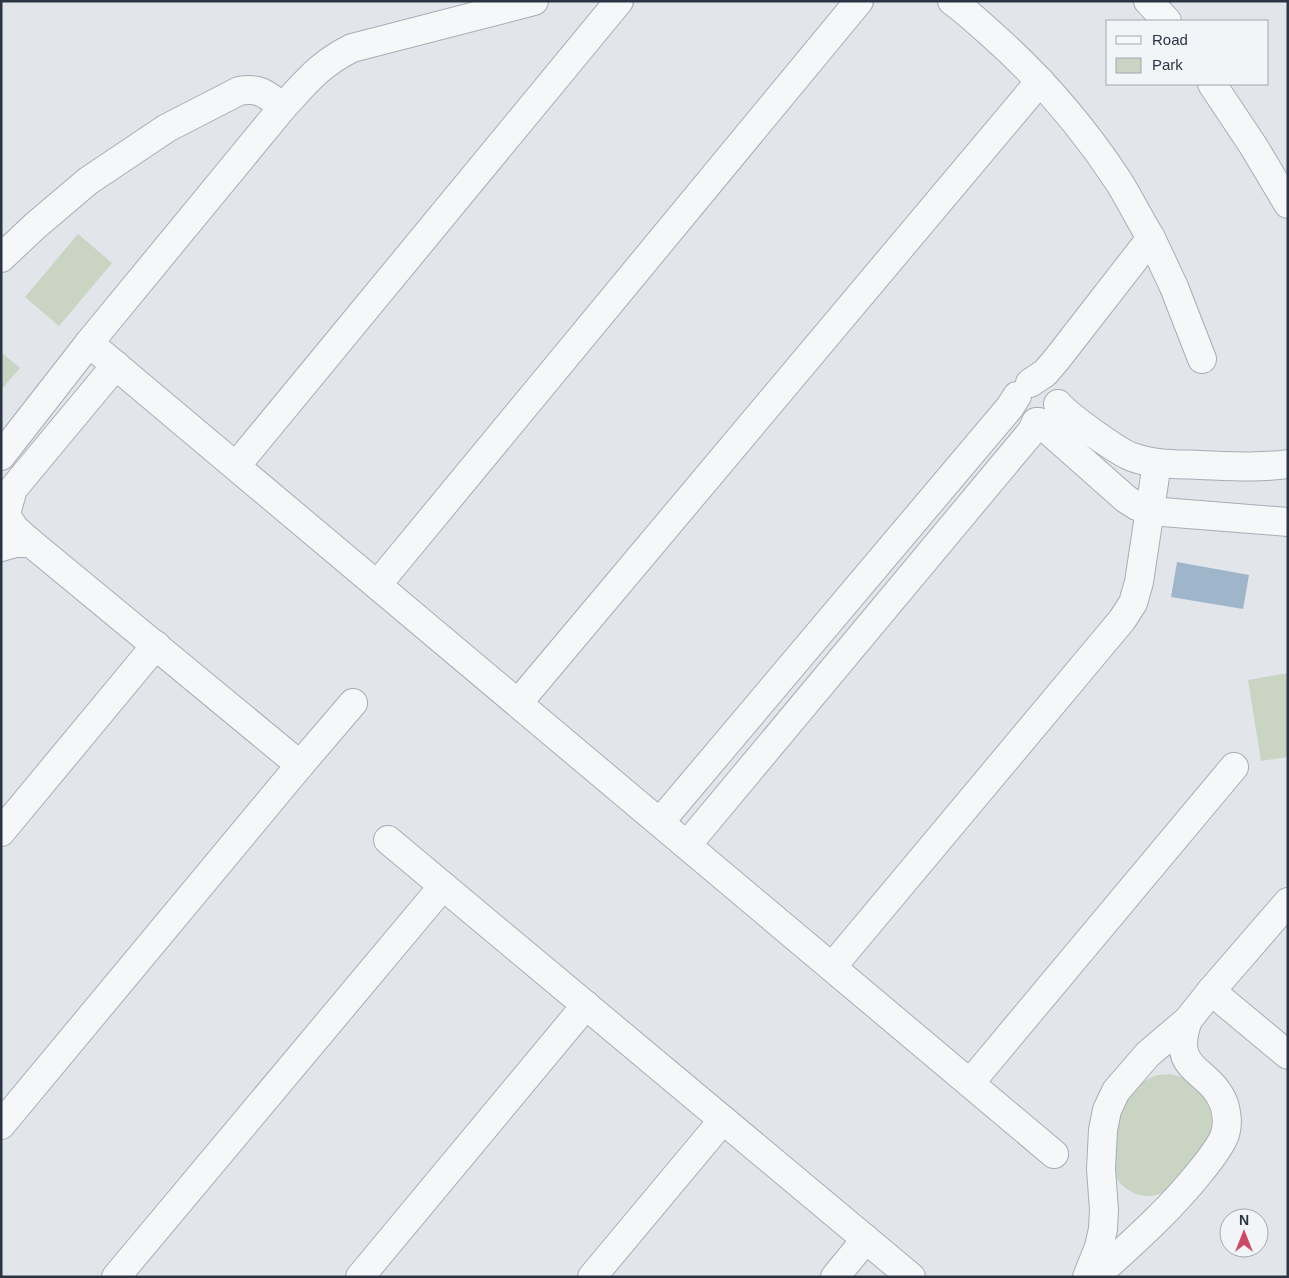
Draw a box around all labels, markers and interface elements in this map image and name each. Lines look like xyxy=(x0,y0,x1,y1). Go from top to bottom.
legend xyxy=(1106,20,1269,85)
text: Road xyxy=(1152,31,1188,48)
text: Park xyxy=(1152,56,1183,73)
north arrow xyxy=(1219,1208,1269,1258)
text: N xyxy=(1239,1212,1249,1228)

